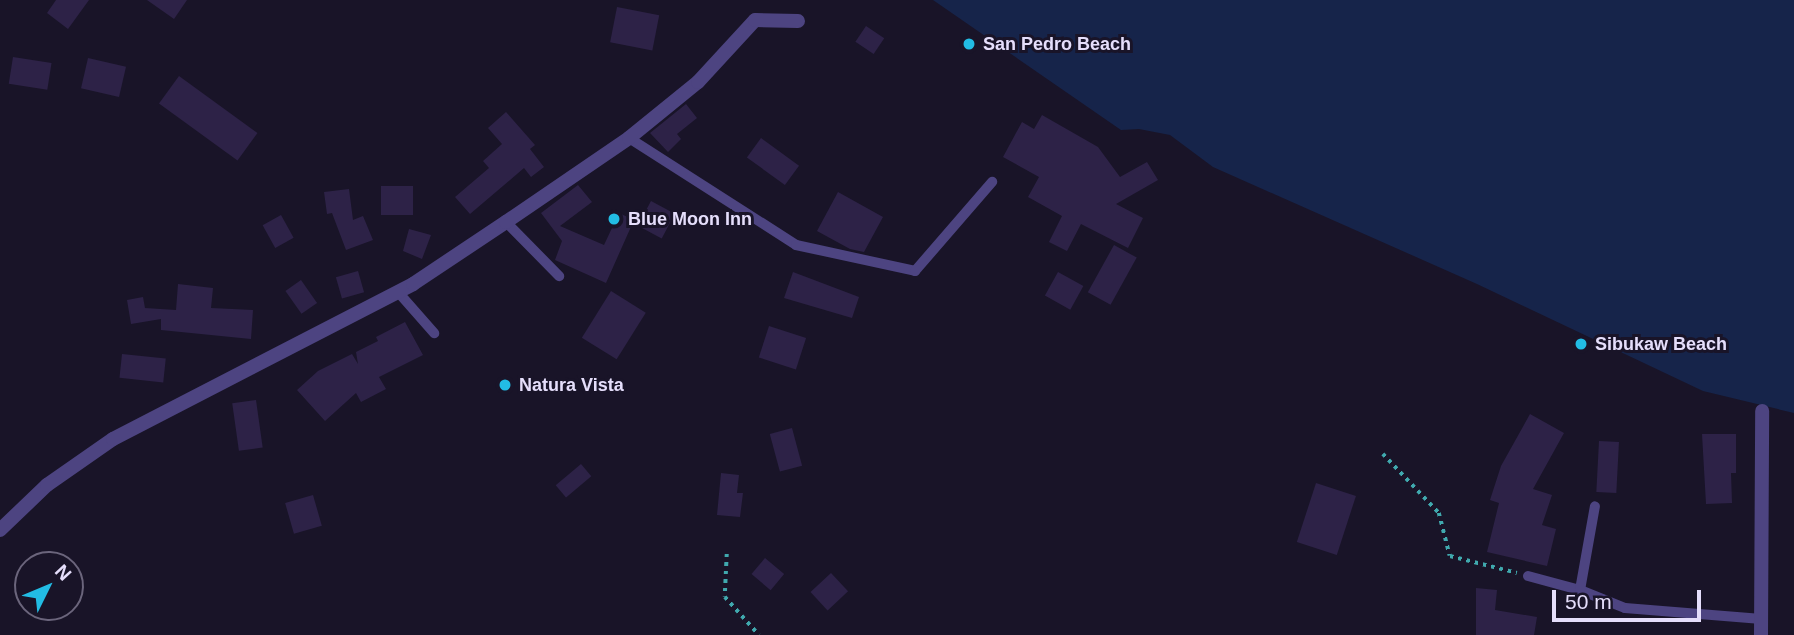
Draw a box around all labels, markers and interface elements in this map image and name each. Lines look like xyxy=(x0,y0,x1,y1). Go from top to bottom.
place label: San Pedro Beach xyxy=(983,33,1131,55)
marker: San Pedro Beach xyxy=(961,36,977,52)
place label: Blue Moon Inn xyxy=(628,208,752,230)
marker: Blue Moon Inn xyxy=(606,211,622,227)
place label: Sibukaw Beach xyxy=(1595,333,1727,355)
marker: Sibukaw Beach xyxy=(1573,336,1589,352)
place label: Natura Vista xyxy=(519,374,624,396)
marker: Natura Vista xyxy=(497,377,513,393)
north arrow xyxy=(14,551,84,621)
text: N xyxy=(51,561,76,585)
scale bar xyxy=(1556,576,1705,620)
text: 50 m xyxy=(1565,590,1612,613)

